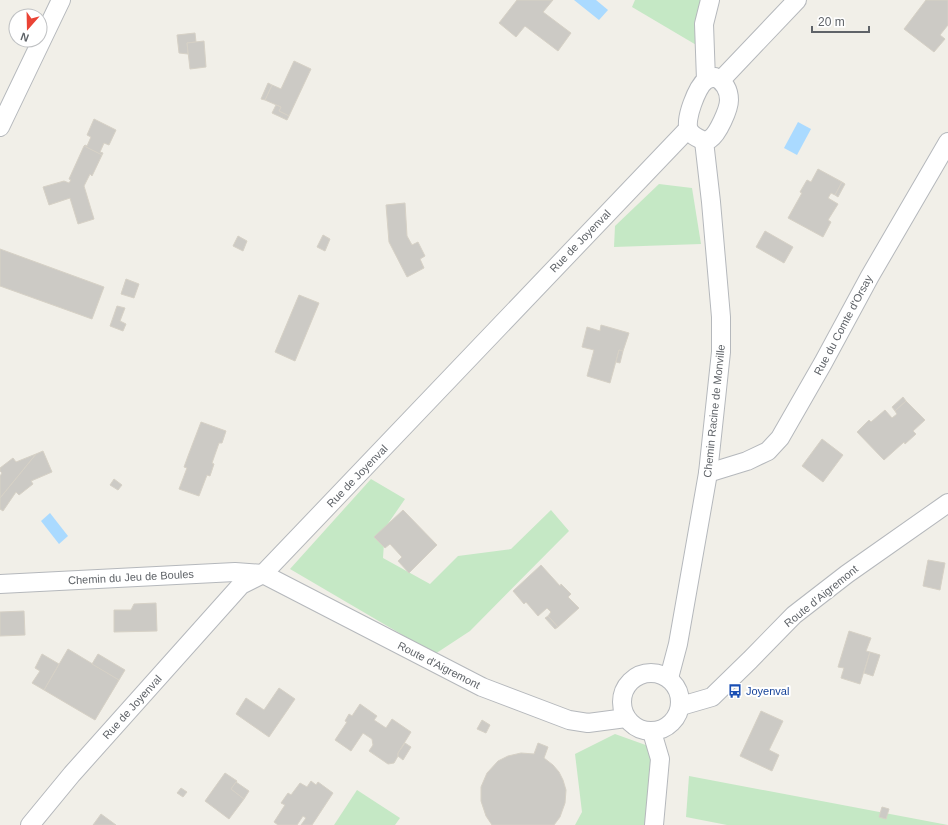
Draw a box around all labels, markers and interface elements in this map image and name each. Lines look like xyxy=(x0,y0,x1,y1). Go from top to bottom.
north arrow xyxy=(8,8,48,48)
scale bar xyxy=(812,8,869,34)
text: 20 m xyxy=(818,15,845,29)
text: N xyxy=(19,30,30,44)
street label: Rue de Joyenval xyxy=(547,207,613,275)
street label: Rue du Comte d'Orsay xyxy=(812,273,875,377)
street label: Chemin Racine de Monville xyxy=(701,344,727,478)
street label: Rue de Joyenval xyxy=(324,442,390,510)
street label: Route d’Aigremont xyxy=(782,563,860,629)
street label: Chemin du Jeu de Boules xyxy=(68,568,195,586)
street label: Route d'Aigremont xyxy=(396,639,482,691)
street label: Rue de Joyenval xyxy=(100,673,164,741)
bus stop icon: Joyenval xyxy=(727,683,743,699)
place label: Joyenval xyxy=(746,685,789,697)

